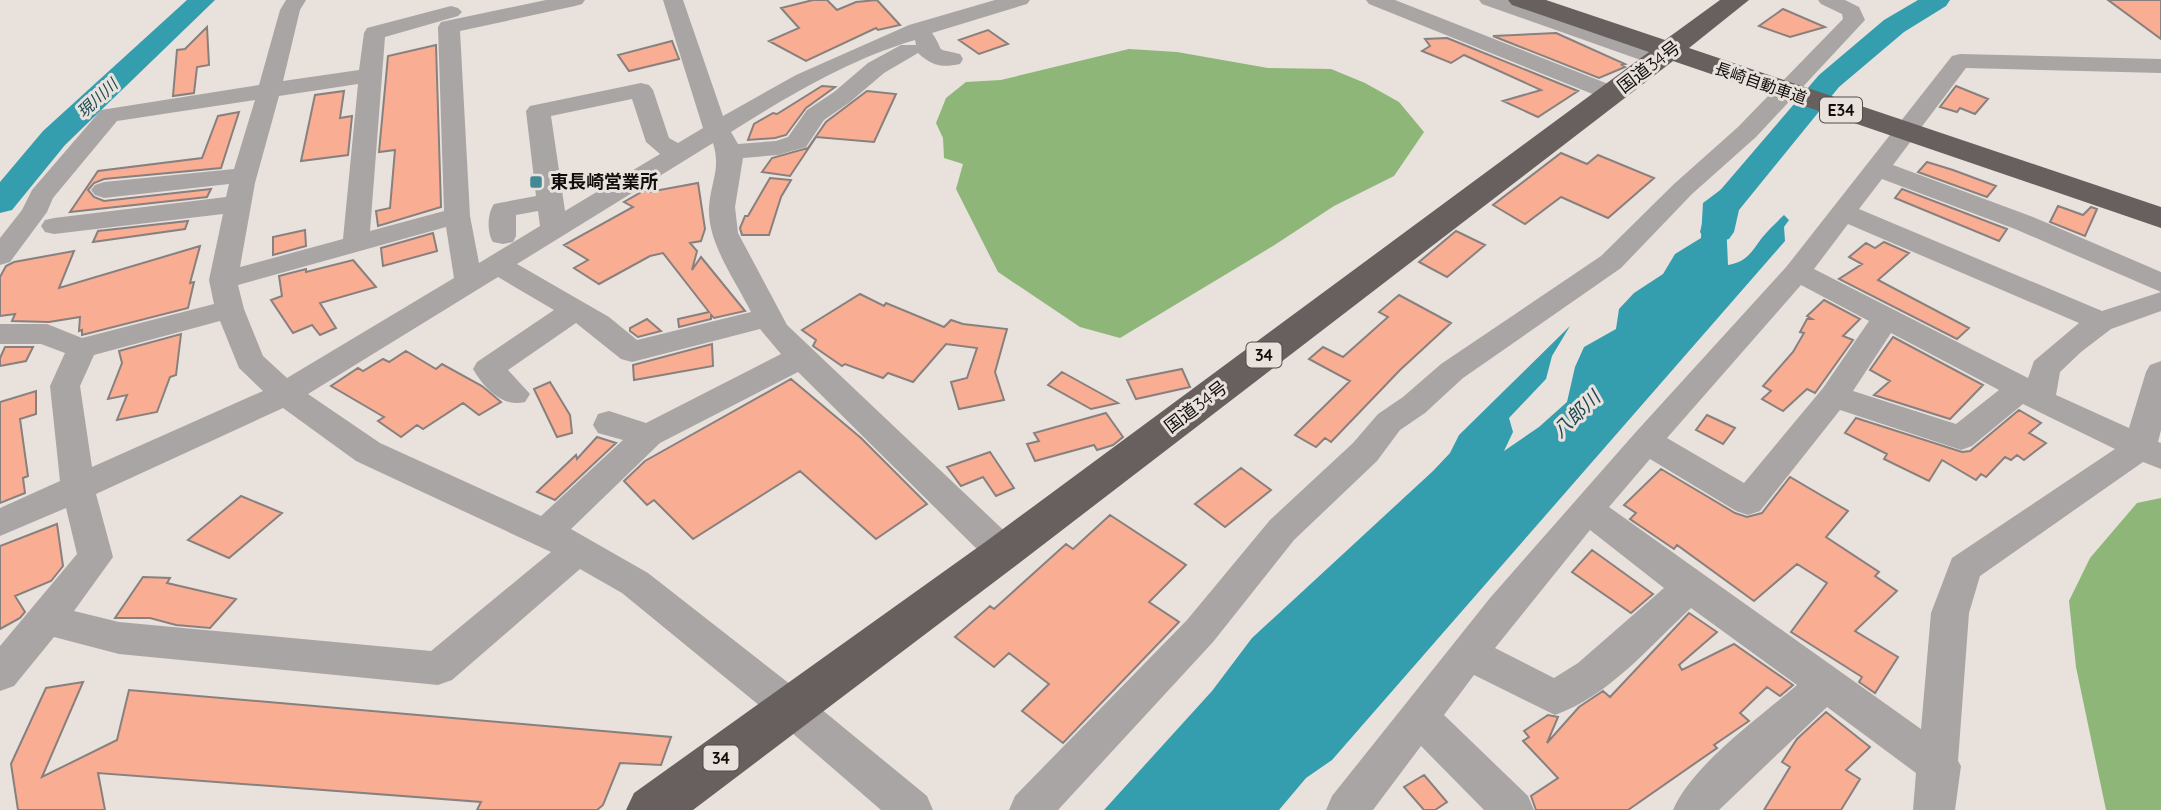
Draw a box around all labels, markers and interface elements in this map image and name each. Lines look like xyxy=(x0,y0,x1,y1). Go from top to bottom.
street label: 国道34号 xyxy=(1613,35,1685,98)
street label: 長崎自動車道 xyxy=(1712,58,1810,108)
water label: 現川川 xyxy=(73,73,123,122)
road number: E34 xyxy=(1820,97,1862,122)
place label: 東長崎営業所 xyxy=(550,170,658,193)
marker: 東長崎営業所 xyxy=(528,174,544,190)
road number: 34 xyxy=(1246,342,1282,368)
street label: 国道34号 xyxy=(1160,375,1232,438)
water label: 八郎川 xyxy=(1547,384,1606,442)
road number: 34 xyxy=(704,746,738,771)

